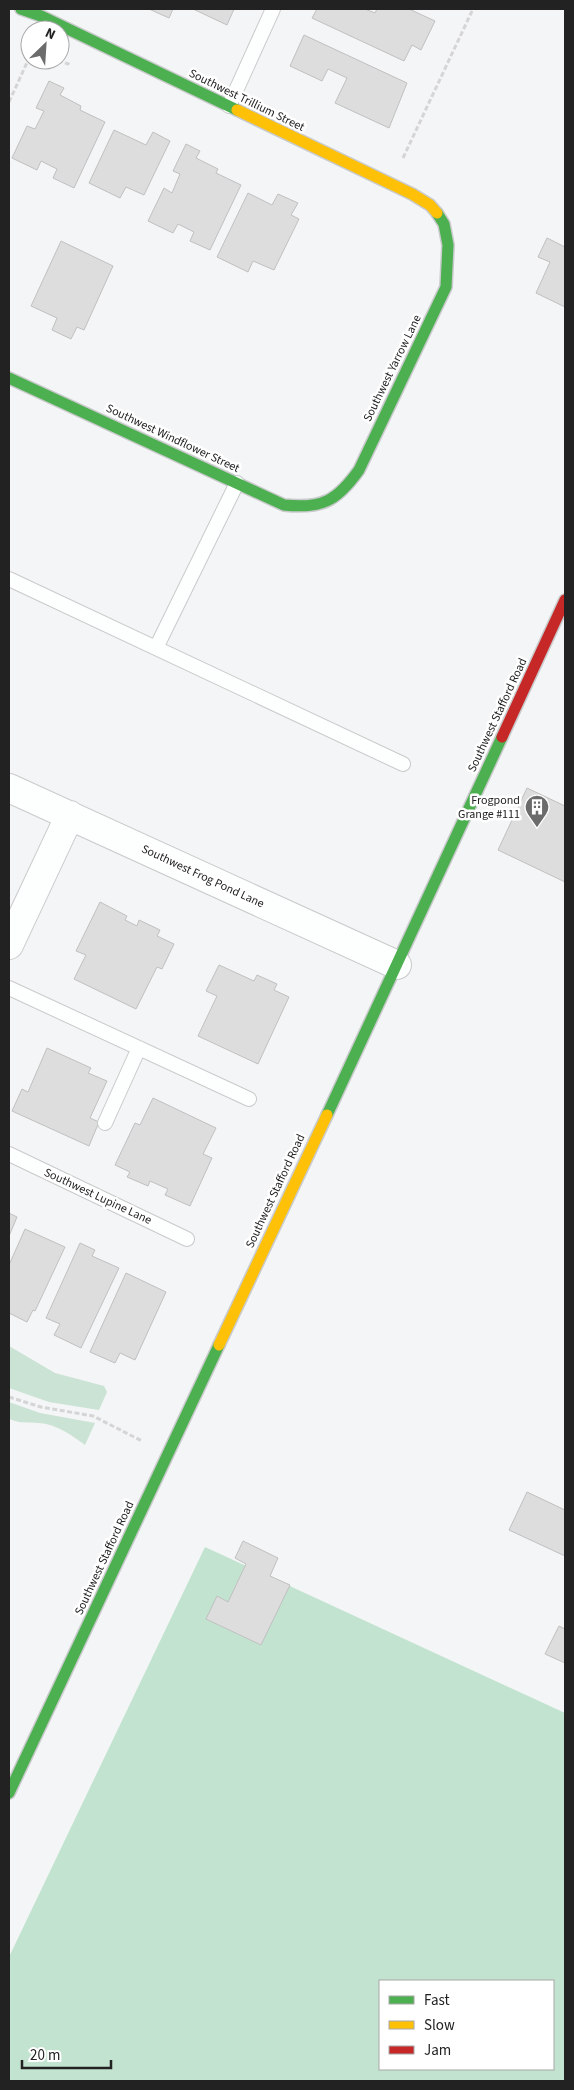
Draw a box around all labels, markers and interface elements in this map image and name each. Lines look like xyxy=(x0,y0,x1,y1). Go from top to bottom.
north arrow xyxy=(20,20,70,70)
text: N xyxy=(42,23,59,45)
street label: Southwest Trillium Street xyxy=(186,65,307,136)
street label: Southwest Yarrow Lane xyxy=(359,312,426,424)
street label: Southwest Windflower Street xyxy=(103,400,242,477)
street label: Southwest Stafford Road xyxy=(464,655,531,775)
place label: Frogpond Grange #111 xyxy=(458,792,520,823)
building icon: Frogpond Grange #111 xyxy=(524,794,550,828)
street label: Southwest Frog Pond Lane xyxy=(139,841,267,912)
street label: Southwest Stafford Road xyxy=(242,1131,309,1251)
street label: Southwest Lupine Lane xyxy=(41,1164,154,1229)
street label: Southwest Stafford Road xyxy=(71,1498,138,1618)
legend xyxy=(379,1980,554,2070)
text: Fast xyxy=(424,1990,450,2011)
text: Slow xyxy=(424,2015,455,2036)
scale bar xyxy=(22,2038,111,2070)
text: Jam xyxy=(424,2040,451,2061)
text: 20 m xyxy=(30,2045,60,2066)

